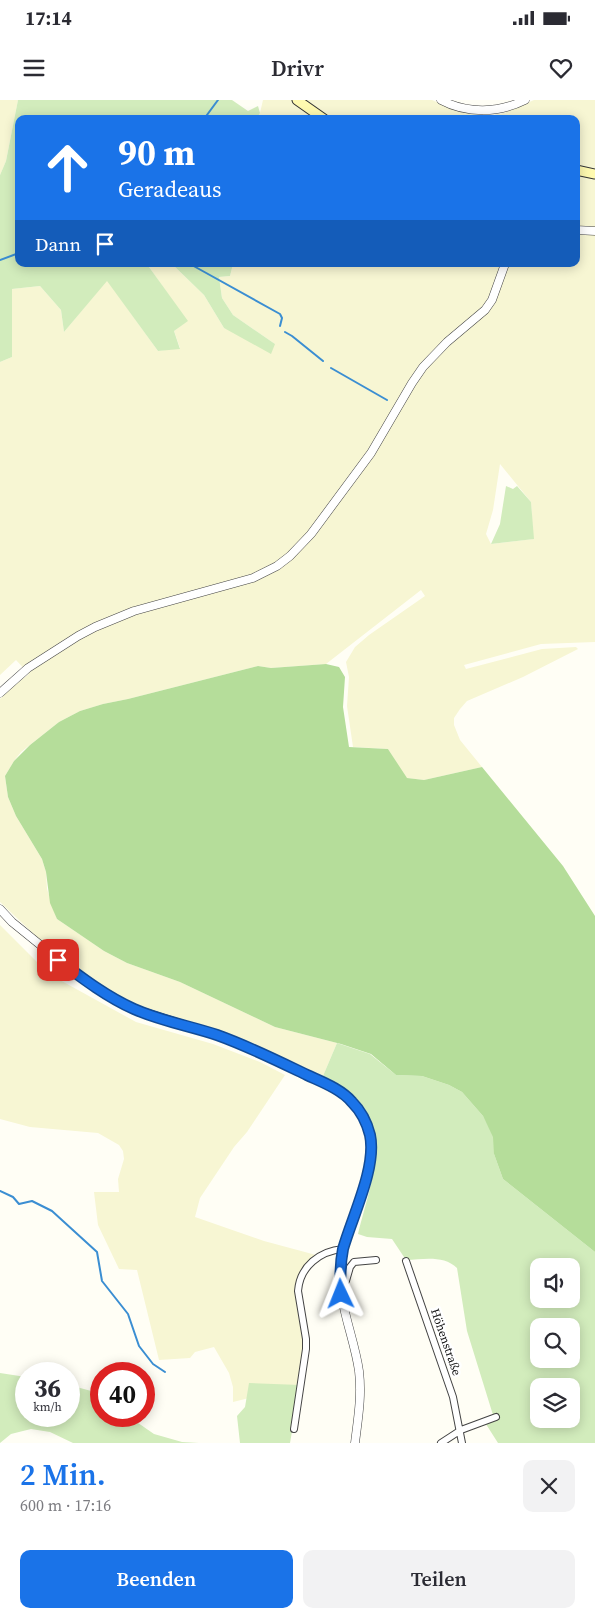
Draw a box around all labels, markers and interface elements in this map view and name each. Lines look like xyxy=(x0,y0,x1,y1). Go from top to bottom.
text: 17:14 xyxy=(25,5,72,31)
text: Drivr xyxy=(271,53,324,83)
icon: menu xyxy=(20,54,48,82)
icon: heart xyxy=(547,54,575,82)
text: 90 m xyxy=(118,129,195,177)
icon: ahead xyxy=(35,135,100,200)
text: Geradeaus xyxy=(118,174,222,204)
icon: arrive xyxy=(91,230,119,258)
text: Dann xyxy=(35,231,81,257)
pin xyxy=(37,939,79,981)
icon: arrive xyxy=(44,946,72,974)
map controls xyxy=(530,1258,580,1428)
button: sound xyxy=(530,1258,580,1308)
position arrow xyxy=(314,1267,366,1319)
street label: Höhenstraße xyxy=(427,1306,465,1378)
button: search xyxy=(530,1318,580,1368)
speed limit sign: 40 xyxy=(90,1362,155,1427)
text: 36 xyxy=(34,1371,61,1405)
button: layers xyxy=(530,1378,580,1428)
text: km/h xyxy=(33,1399,62,1415)
text: 2 Min. xyxy=(20,1454,106,1495)
button: close xyxy=(523,1460,575,1512)
text: 600 m · 17:16 xyxy=(20,1494,111,1516)
button: Beenden xyxy=(20,1550,293,1608)
button: Teilen xyxy=(303,1550,575,1608)

